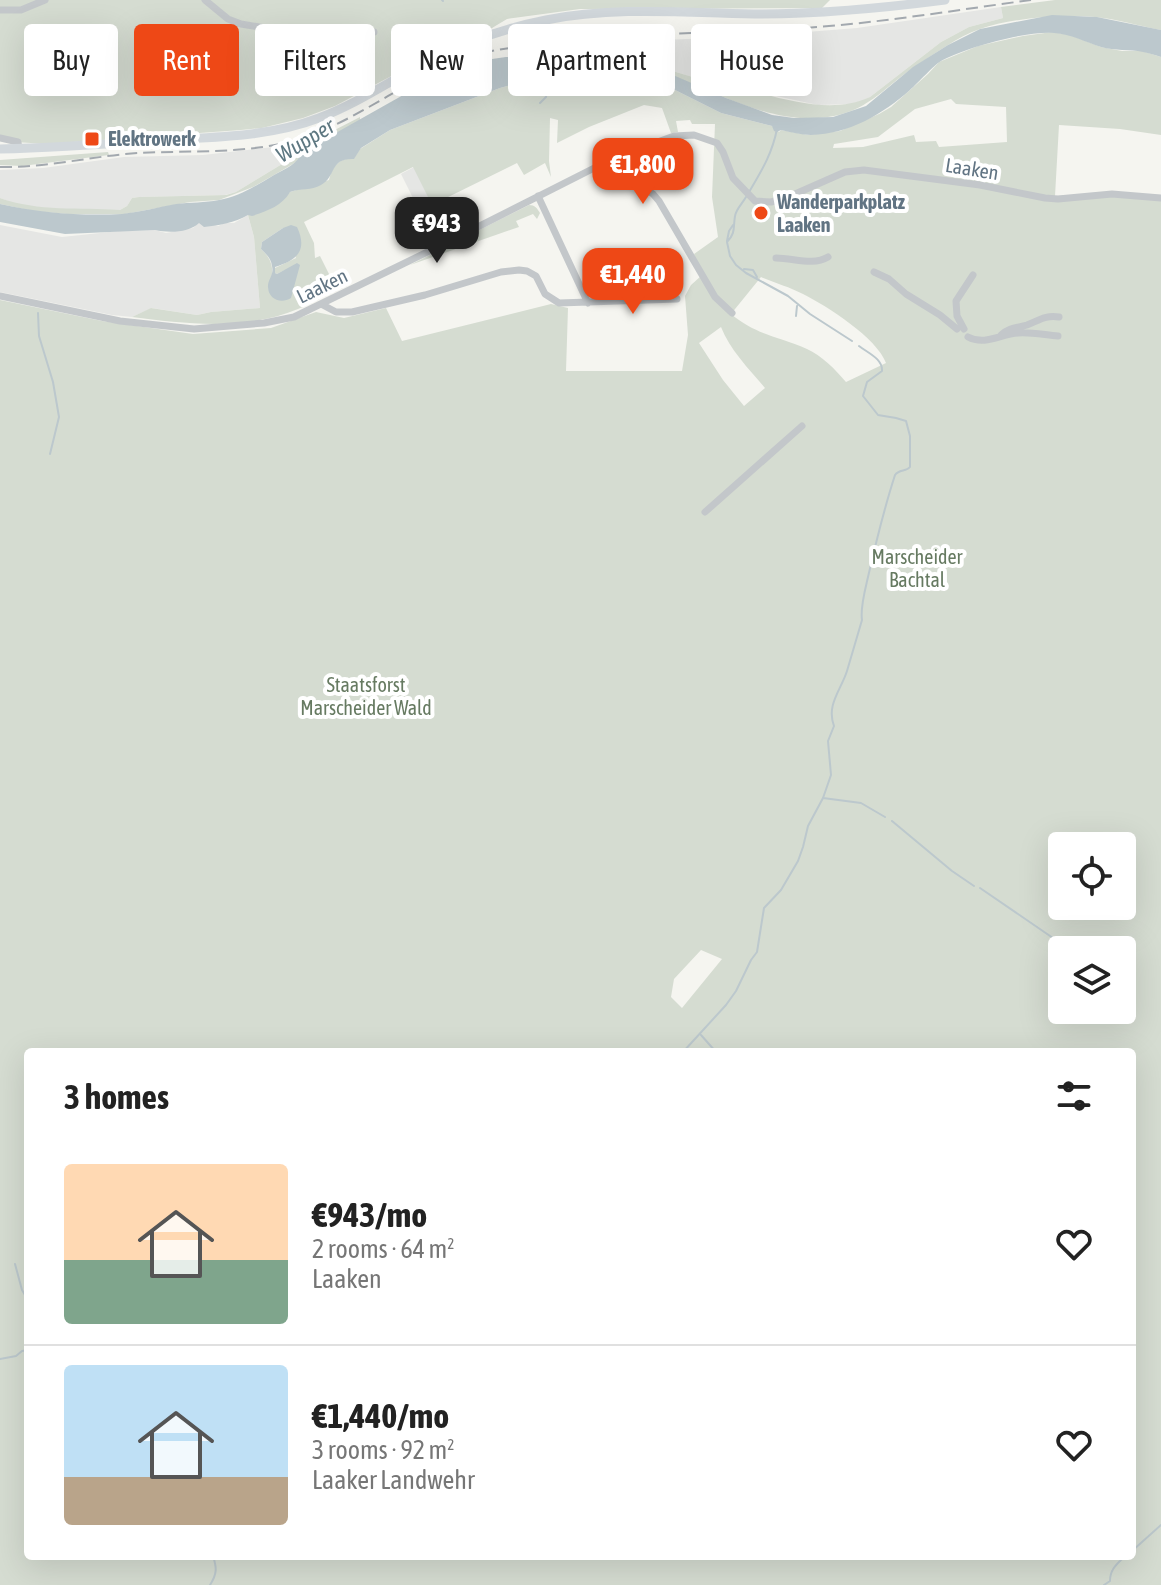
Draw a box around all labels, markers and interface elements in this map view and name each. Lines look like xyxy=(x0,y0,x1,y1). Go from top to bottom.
chip: Buy xyxy=(24,24,118,96)
chip: Rent xyxy=(134,24,239,96)
chip: Filters xyxy=(255,24,375,96)
chip: New xyxy=(391,24,492,96)
chip: Apartment xyxy=(508,24,675,96)
chip: House xyxy=(691,24,812,96)
water label: Wupper xyxy=(271,112,340,168)
place label: Elektrowerk xyxy=(108,127,196,150)
marker: Elektrowerk xyxy=(83,130,101,148)
pin: €1,800 xyxy=(578,138,708,206)
text: €1,800 xyxy=(610,149,676,179)
street label: Laaken xyxy=(944,153,1000,184)
place label: Wanderparkplatz Laaken xyxy=(776,190,906,236)
pin: €943 xyxy=(390,197,484,265)
marker: Wanderparkplatz Laaken xyxy=(752,204,770,222)
text: €943 xyxy=(413,208,461,238)
pin: €1,440 xyxy=(568,248,698,316)
text: €1,440 xyxy=(600,259,666,289)
street label: Laaken xyxy=(293,263,351,308)
park label: Marscheider Bachtal xyxy=(872,545,964,591)
park label: Staatsforst Marscheider Wald xyxy=(300,673,432,719)
map controls xyxy=(1048,832,1136,1024)
button: locate xyxy=(1048,832,1136,920)
button: layers xyxy=(1048,936,1136,1024)
icon: filters xyxy=(1052,1074,1096,1118)
text: 3 homes xyxy=(64,1077,169,1116)
text: €943/mo xyxy=(312,1195,427,1234)
icon: home xyxy=(128,1196,224,1292)
icon: heart xyxy=(1052,1222,1096,1266)
text: 2 rooms · 64 m² xyxy=(312,1234,454,1264)
text: Laaken xyxy=(312,1264,382,1294)
text: €1,440/mo xyxy=(312,1396,449,1435)
icon: home xyxy=(128,1397,224,1493)
icon: heart xyxy=(1052,1423,1096,1467)
text: 3 rooms · 92 m² xyxy=(312,1435,454,1465)
text: Laaker Landwehr xyxy=(312,1465,475,1495)

